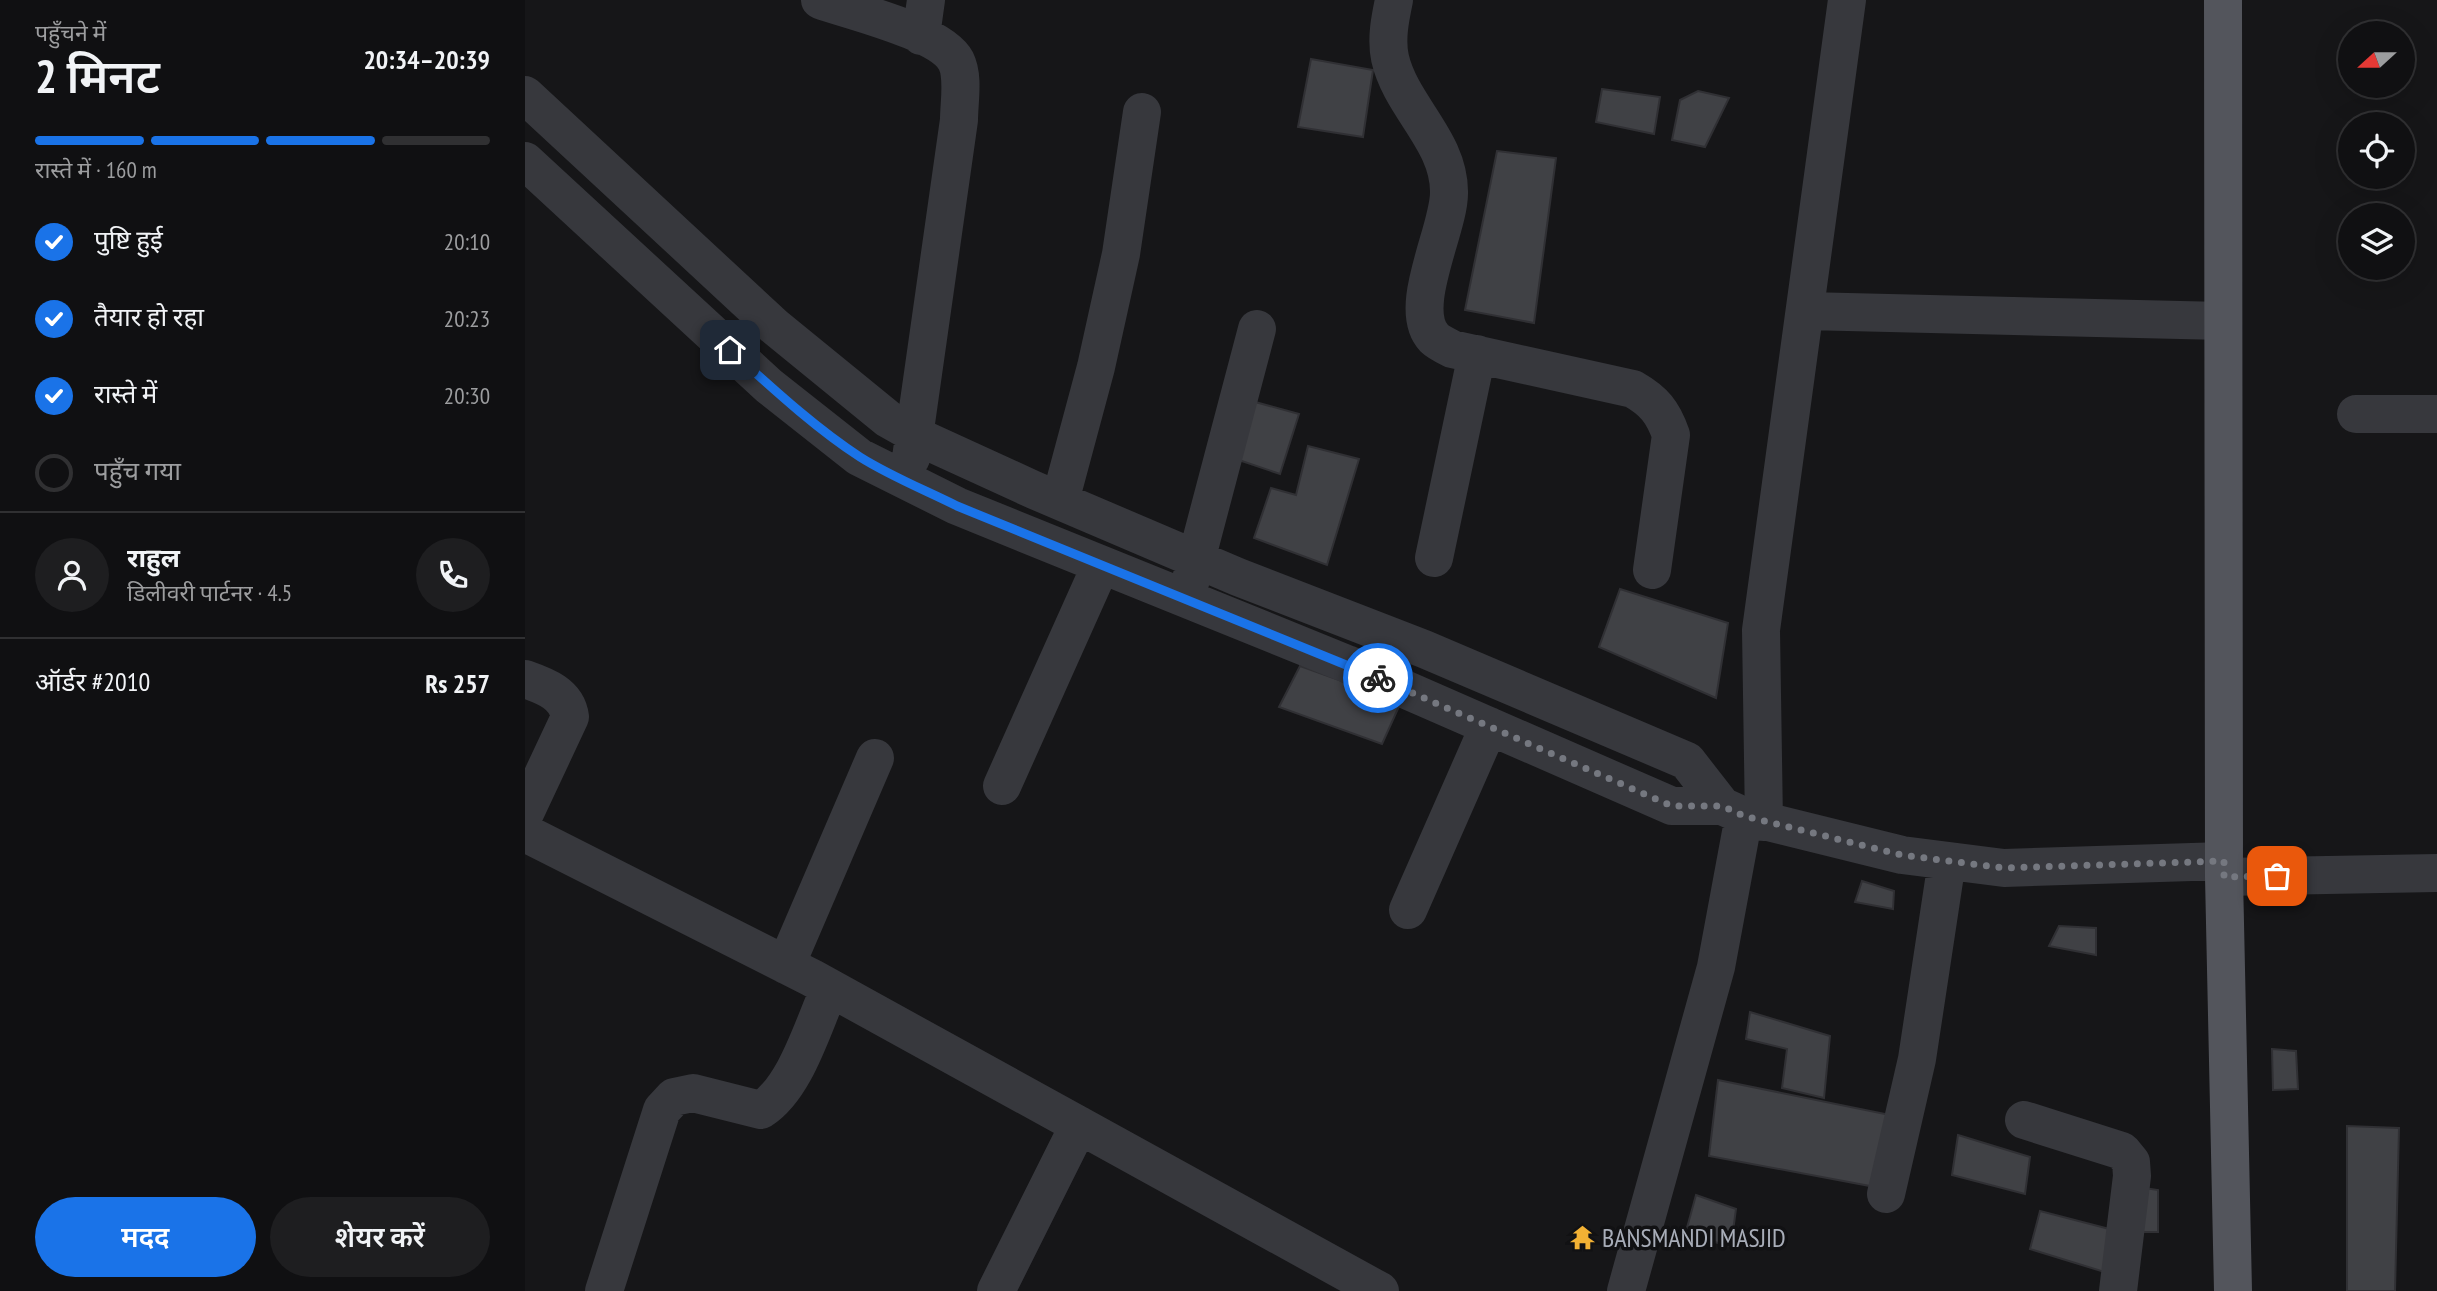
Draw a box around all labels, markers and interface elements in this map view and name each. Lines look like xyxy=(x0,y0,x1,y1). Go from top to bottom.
text: पहुँचने में xyxy=(35,18,106,47)
north arrow xyxy=(2338,21,2415,98)
map controls xyxy=(2338,21,2415,280)
text: 20:34–20:39 xyxy=(363,43,490,76)
text: 2 मिनट xyxy=(35,46,160,106)
button: locate xyxy=(2338,112,2415,189)
text: रास्ते में · 160 m xyxy=(35,155,157,184)
button: layers xyxy=(2338,203,2415,280)
icon: check xyxy=(35,223,73,261)
text: पुष्टि हुई xyxy=(94,223,163,256)
text: 20:10 xyxy=(444,227,490,256)
icon: check xyxy=(35,300,73,338)
text: तैयार हो रहा xyxy=(94,300,204,333)
text: 20:23 xyxy=(444,304,490,333)
pin xyxy=(700,320,760,380)
icon: home xyxy=(711,331,749,369)
icon: check xyxy=(35,377,73,415)
text: रास्ते में xyxy=(94,377,157,410)
text: 20:30 xyxy=(444,381,490,410)
text: पहुँच गया xyxy=(94,454,181,487)
button: person xyxy=(35,538,109,612)
button: phone xyxy=(416,538,490,612)
text: राहुल xyxy=(127,541,180,574)
text: डिलीवरी पार्टनर · 4.5 xyxy=(127,578,292,607)
courier xyxy=(1343,643,1413,713)
icon: bike xyxy=(1359,659,1397,697)
text: ऑर्डर #2010 xyxy=(35,665,150,698)
text: Rs 257 xyxy=(425,667,490,700)
pin xyxy=(2247,846,2307,906)
icon: bag xyxy=(2258,857,2296,895)
button: मदद xyxy=(35,1197,256,1277)
button: शेयर करें xyxy=(270,1197,490,1277)
place label: BANSMANDI MASJID xyxy=(1602,1221,1786,1254)
temple icon: BANSMANDI MASJID xyxy=(1568,1224,1596,1252)

